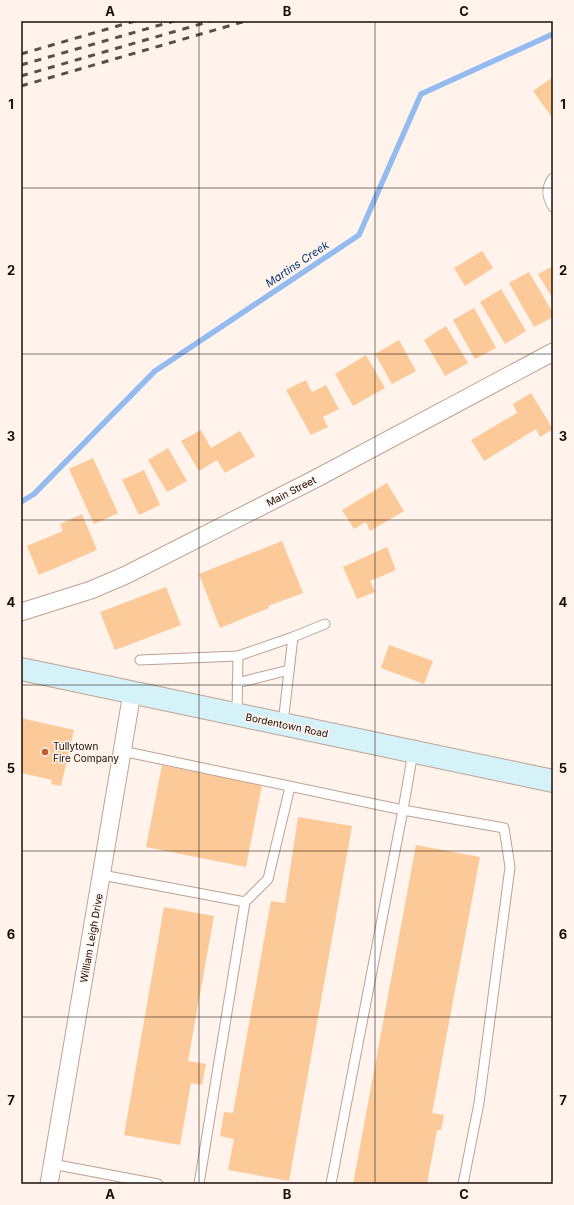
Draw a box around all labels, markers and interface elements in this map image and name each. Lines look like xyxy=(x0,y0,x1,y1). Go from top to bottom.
text: A xyxy=(105,3,115,19)
text: B xyxy=(283,3,292,19)
text: C xyxy=(459,3,469,19)
text: 1 xyxy=(8,96,14,112)
text: 1 xyxy=(560,96,566,112)
water label: Martins Creek xyxy=(263,237,332,290)
text: 2 xyxy=(7,262,15,278)
text: 2 xyxy=(559,262,567,278)
text: 3 xyxy=(7,428,15,444)
text: 3 xyxy=(559,428,567,444)
street label: Main Street xyxy=(264,473,318,509)
text: 4 xyxy=(7,594,16,610)
text: 4 xyxy=(559,594,568,610)
street label: Bordentown Road xyxy=(245,710,329,740)
place label: Tullytown Fire Company xyxy=(53,740,119,764)
marker: Tullytown Fire Company xyxy=(40,747,50,757)
text: 5 xyxy=(7,760,15,776)
text: 5 xyxy=(559,760,567,776)
street label: William Leigh Drive xyxy=(77,892,105,984)
text: 6 xyxy=(7,926,15,942)
text: 6 xyxy=(559,926,567,942)
text: 7 xyxy=(7,1092,15,1108)
text: 7 xyxy=(559,1092,567,1108)
text: A xyxy=(105,1186,115,1202)
text: B xyxy=(283,1186,292,1202)
text: C xyxy=(459,1186,469,1202)

